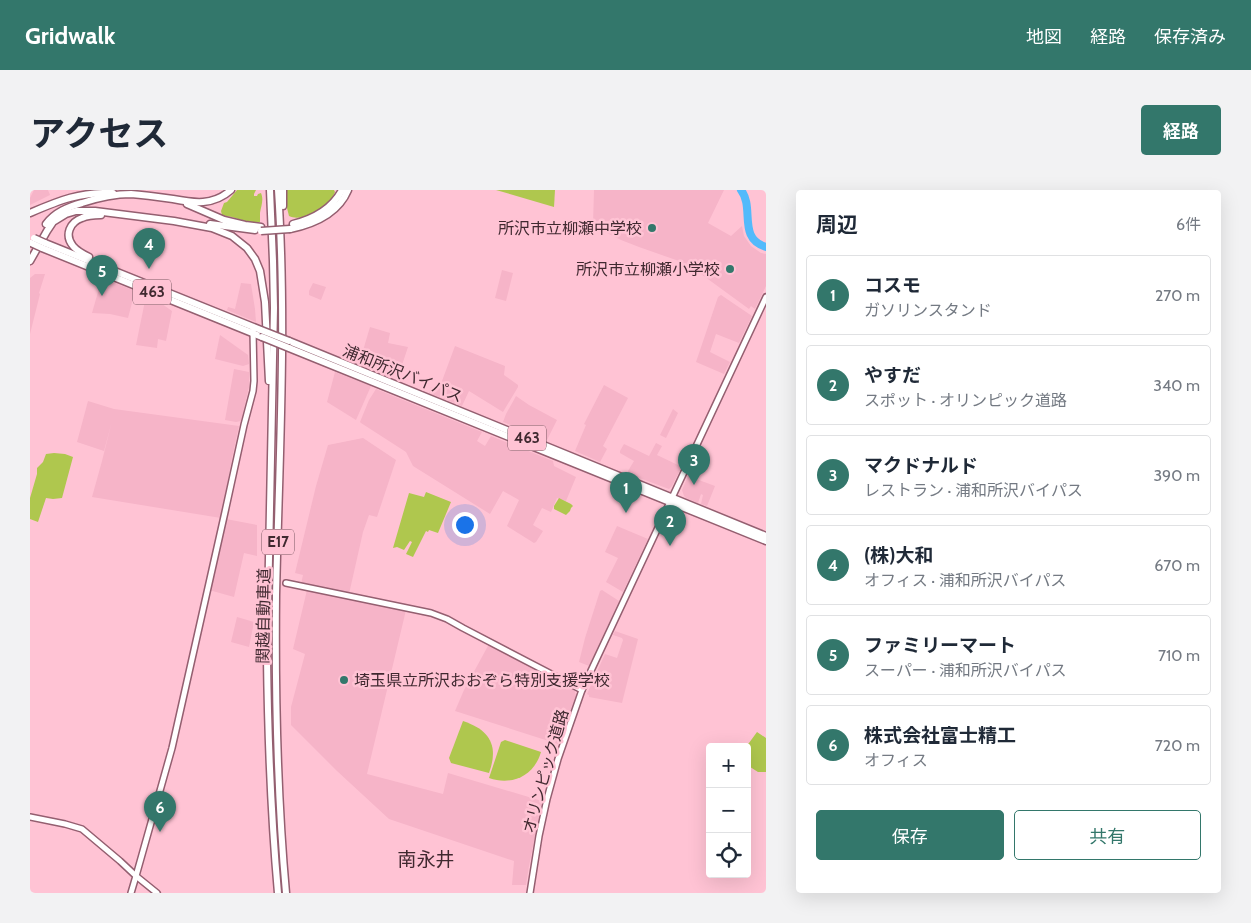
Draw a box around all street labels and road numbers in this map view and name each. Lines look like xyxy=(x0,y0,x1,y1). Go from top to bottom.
road number: 463 xyxy=(133,280,171,304)
street label: 浦和所沢バイパス xyxy=(340,341,466,406)
road number: 463 xyxy=(508,426,546,450)
road number: E17 xyxy=(262,530,294,554)
street label: 関越自動車道 xyxy=(253,568,274,664)
street label: オリンピック道路 xyxy=(519,707,572,835)

